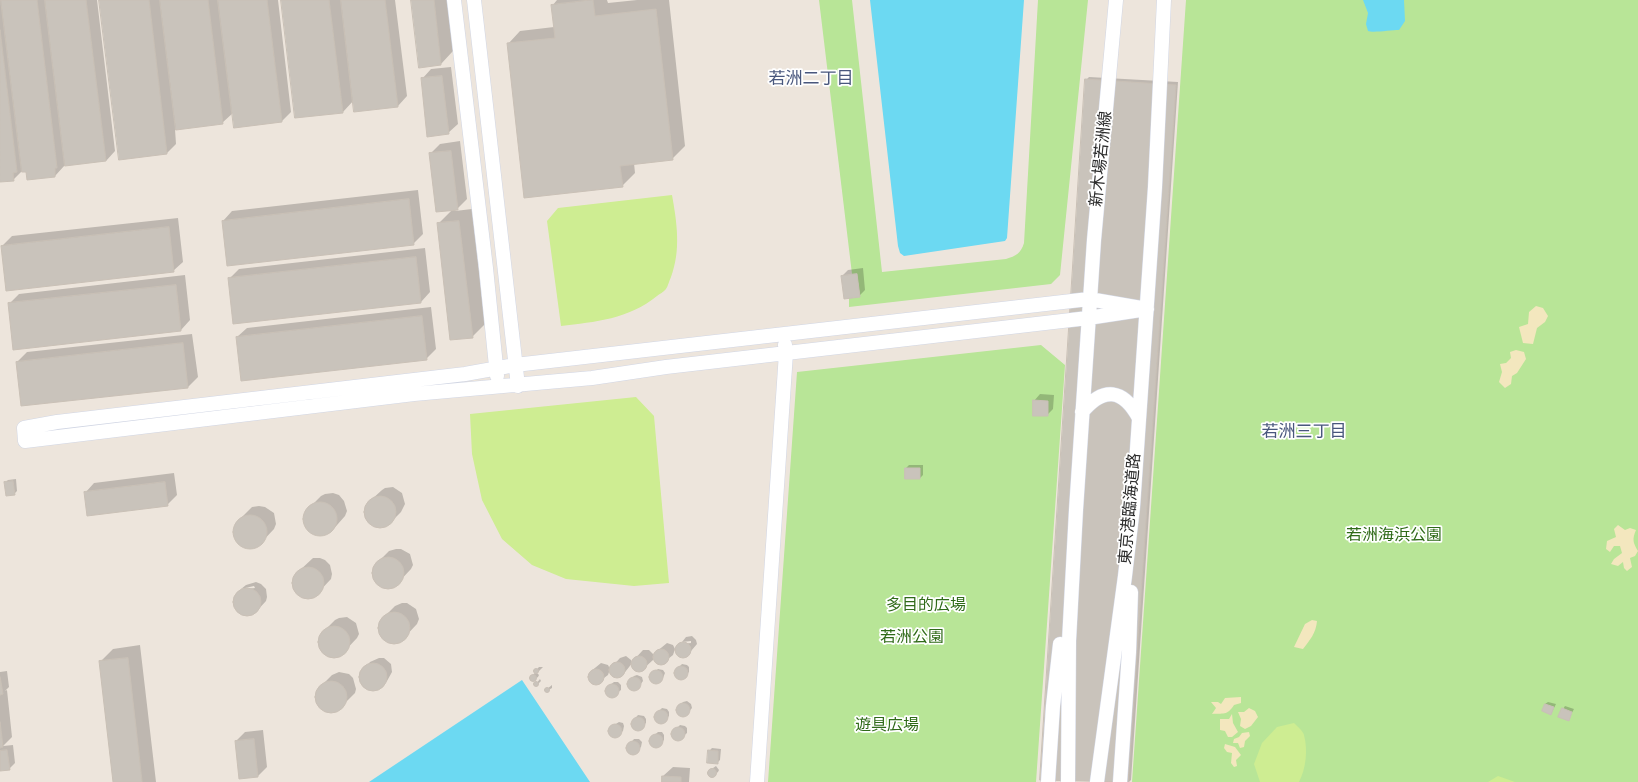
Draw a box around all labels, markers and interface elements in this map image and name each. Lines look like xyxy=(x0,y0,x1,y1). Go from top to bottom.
district label: 若洲二丁目 xyxy=(769,70,853,90)
street label: 新木場若洲線 xyxy=(1087,110,1117,208)
district label: 若洲三丁目 xyxy=(1262,423,1346,443)
street label: 東京港臨海道路 xyxy=(1117,452,1145,566)
park label: 若洲海浜公園 xyxy=(1346,526,1442,546)
park label: 多目的広場 xyxy=(886,596,966,616)
park label: 若洲公園 xyxy=(880,628,944,648)
park label: 遊具広場 xyxy=(855,716,919,736)

